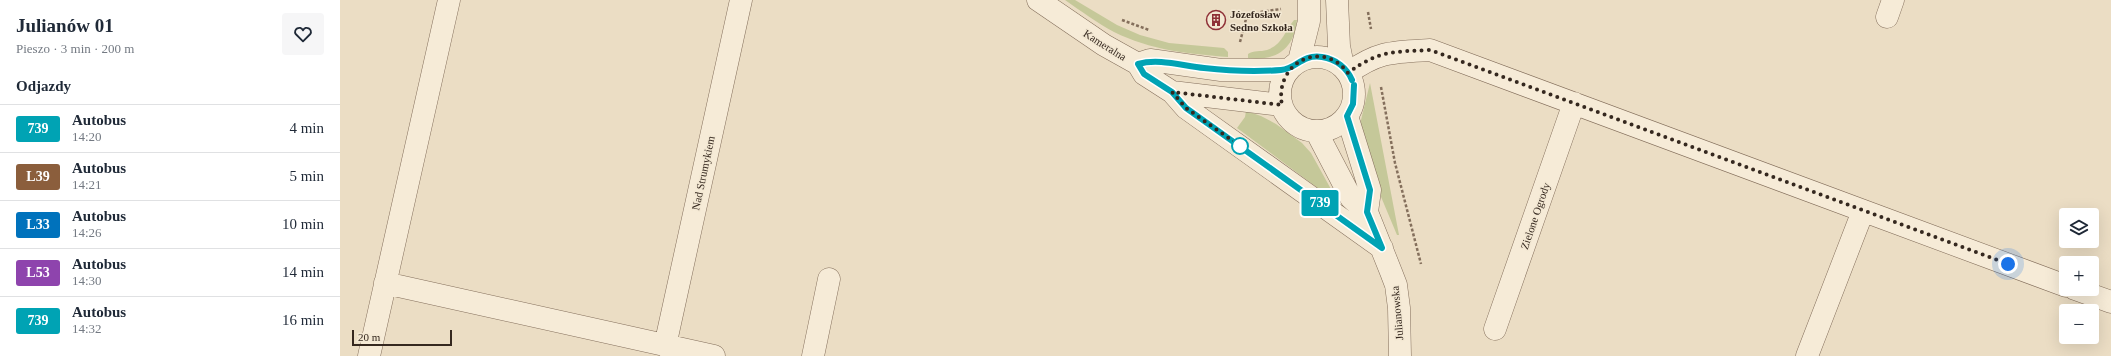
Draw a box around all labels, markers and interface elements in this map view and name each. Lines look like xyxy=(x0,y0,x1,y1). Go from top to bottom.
place label: Józefosław Sedno Szkoła xyxy=(1230,8,1293,33)
building icon: Józefosław Sedno Szkoła xyxy=(1205,9,1227,31)
button: heart xyxy=(282,13,324,55)
text: Julianów 01 xyxy=(16,15,114,36)
street label: Kameralna xyxy=(1081,27,1129,63)
text: Pieszo · 3 min · 200 m xyxy=(16,41,134,56)
text: Odjazdy xyxy=(16,78,71,94)
text: Autobus xyxy=(72,112,126,128)
text: 4 min xyxy=(289,120,324,136)
text: 739 xyxy=(28,121,49,136)
text: 14:20 xyxy=(72,129,102,144)
street label: Nad Strumykiem xyxy=(689,134,717,211)
unlabelled marker xyxy=(1231,137,1249,155)
text: Autobus xyxy=(72,160,126,176)
text: 5 min xyxy=(289,168,324,184)
text: L39 xyxy=(26,169,50,184)
text: 14:21 xyxy=(72,177,102,192)
street label: Zielone Ogrody xyxy=(1518,181,1552,251)
line badge: 739 xyxy=(1297,190,1343,216)
text: 739 xyxy=(1310,195,1331,210)
text: Autobus xyxy=(72,208,126,224)
map controls xyxy=(2059,208,2099,344)
button: layers xyxy=(2059,208,2099,248)
text: 10 min xyxy=(282,216,324,232)
text: L33 xyxy=(26,217,50,232)
text: 14:26 xyxy=(72,225,102,240)
your location xyxy=(1998,254,2018,274)
text: Autobus xyxy=(72,256,126,272)
button: + xyxy=(2059,256,2099,296)
text: 14 min xyxy=(282,264,324,280)
text: L53 xyxy=(26,265,50,280)
text: 14:30 xyxy=(72,273,102,288)
street label: Julianowska xyxy=(1389,285,1405,341)
text: Autobus xyxy=(72,304,126,320)
button: − xyxy=(2059,304,2099,344)
text: 16 min xyxy=(282,312,324,328)
text: 739 xyxy=(28,313,49,328)
text: 14:32 xyxy=(72,321,102,336)
scale bar xyxy=(352,328,452,347)
text: 20 m xyxy=(358,331,380,343)

